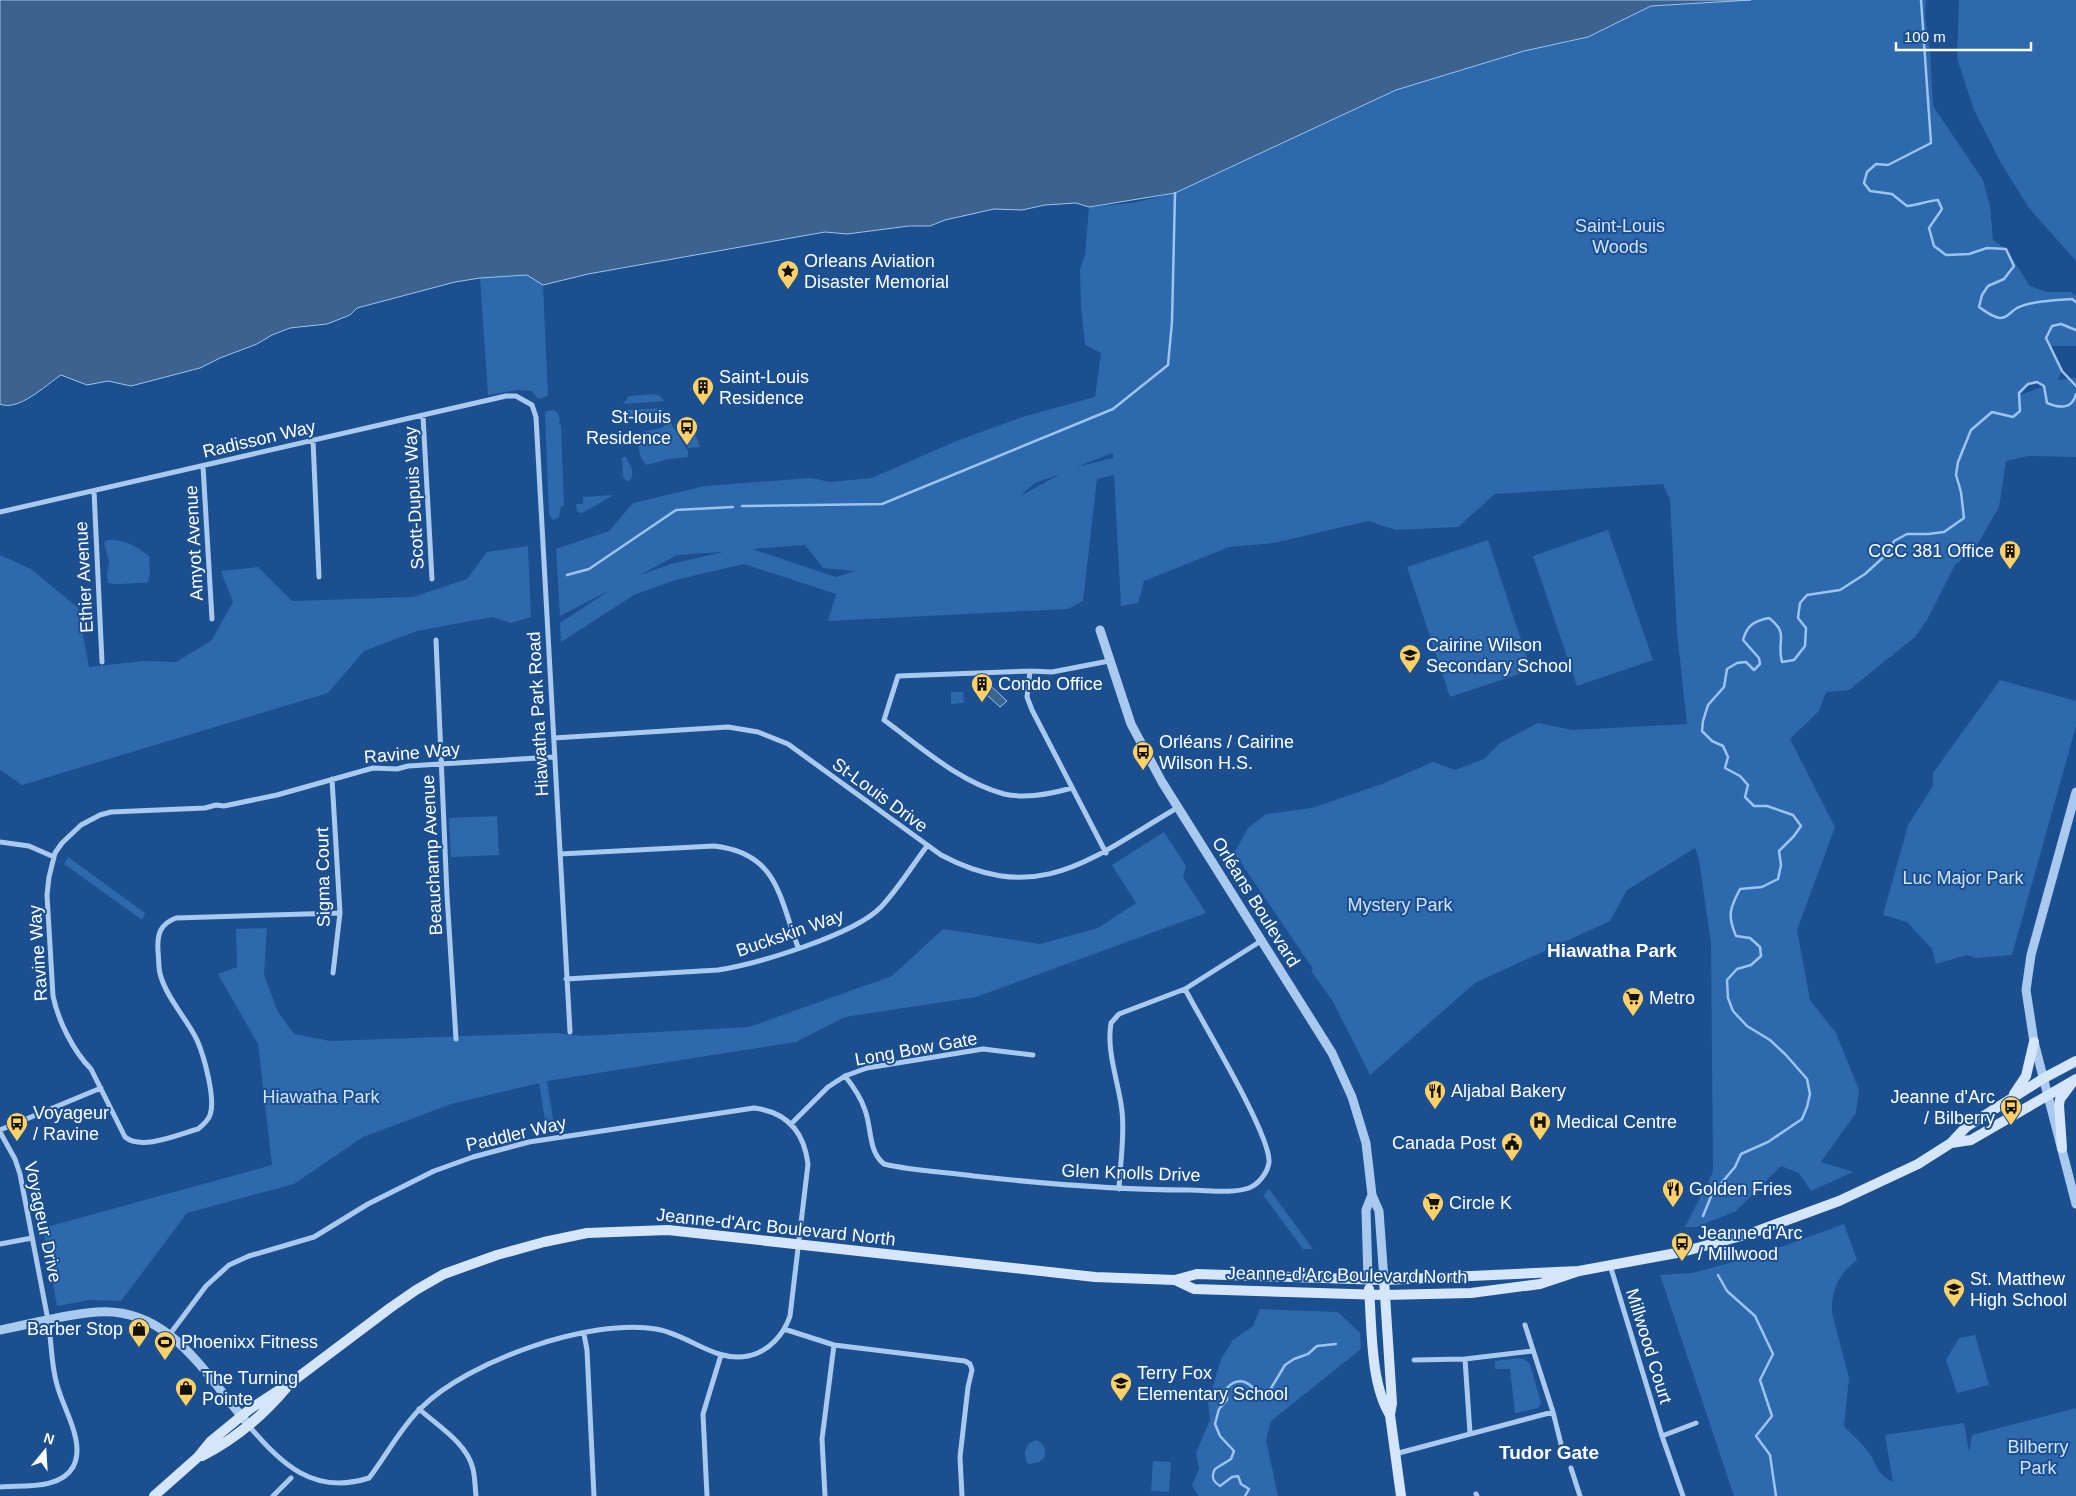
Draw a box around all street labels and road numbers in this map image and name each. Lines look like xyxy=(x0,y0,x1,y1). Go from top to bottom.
street label: Radisson Way xyxy=(201,416,317,462)
street label: Scott-Dupuis Way xyxy=(400,426,428,570)
street label: Amyot Avenue xyxy=(181,485,207,601)
street label: Ethier Avenue xyxy=(71,521,97,633)
street label: Hiawatha Park Road xyxy=(524,631,552,797)
street label: Ravine Way xyxy=(363,739,461,767)
street label: St-Louis Drive xyxy=(828,754,932,836)
street label: Beauchamp Avenue xyxy=(418,774,446,936)
street label: Sigma Court xyxy=(312,827,334,927)
street label: Orléans Boulevard xyxy=(1208,833,1304,971)
street label: Ravine Way xyxy=(25,904,51,1002)
street label: Buckskin Way xyxy=(734,905,846,961)
street label: Long Bow Gate xyxy=(853,1028,979,1070)
street label: Paddler Way xyxy=(464,1113,568,1155)
street label: Voyageur Drive xyxy=(20,1160,66,1284)
street label: Glen Knolls Drive xyxy=(1061,1161,1201,1185)
street label: Jeanne-d'Arc Boulevard North xyxy=(655,1204,897,1250)
street label: Jeanne-d'Arc Boulevard North xyxy=(1227,1263,1467,1287)
street label: Millwood Court xyxy=(1622,1286,1676,1406)

